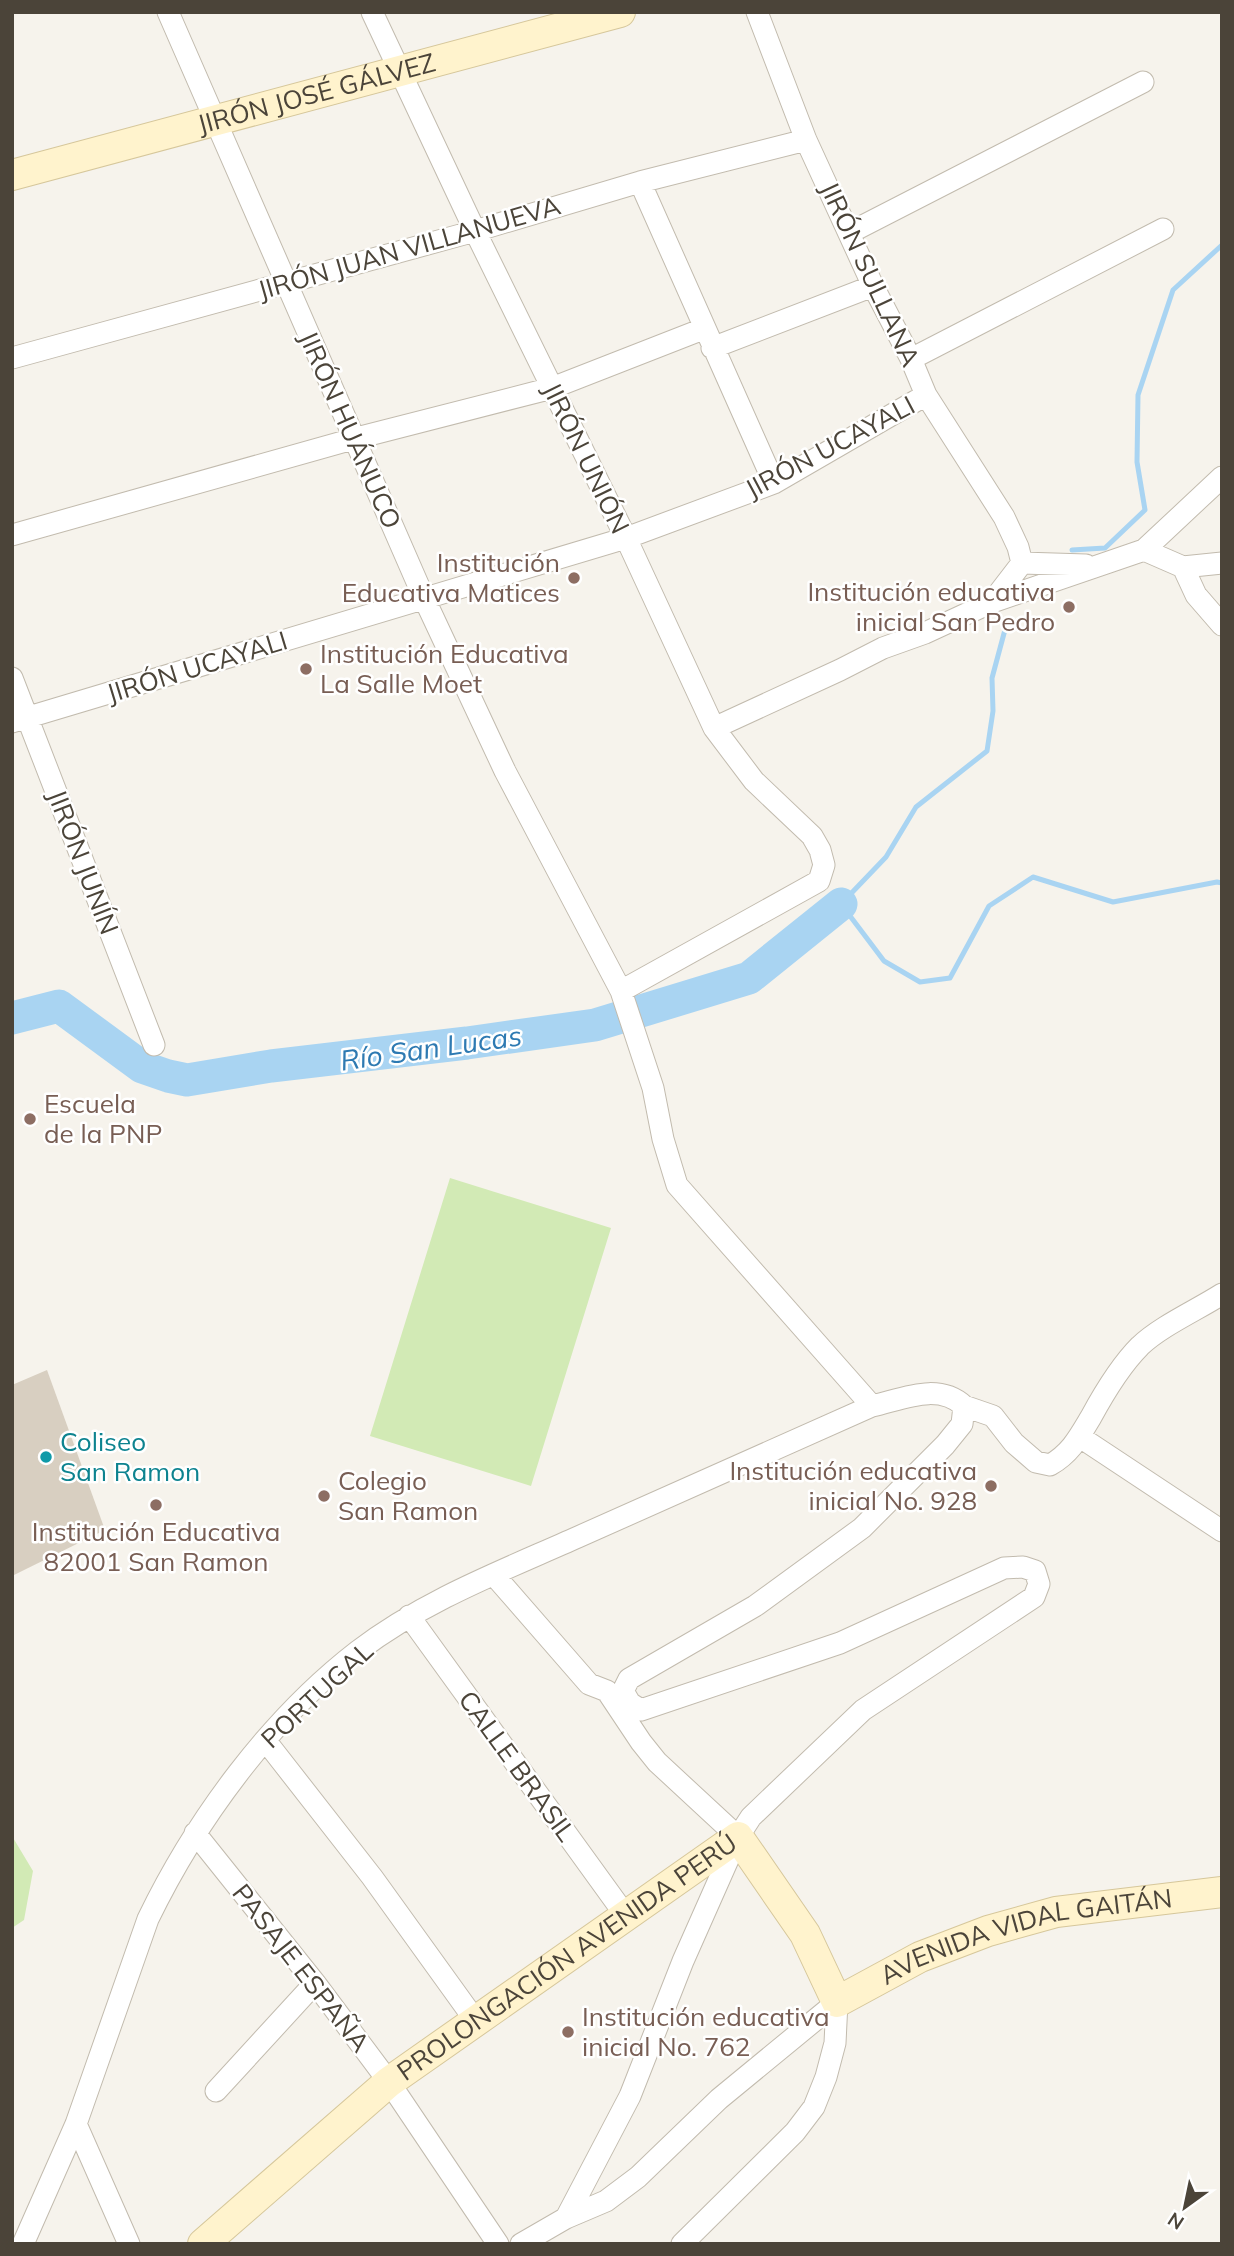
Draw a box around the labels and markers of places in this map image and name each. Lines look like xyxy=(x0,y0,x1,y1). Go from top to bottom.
place label: Institución Educativa Matices xyxy=(342,546,560,609)
marker: Institución Educativa Matices xyxy=(566,570,582,586)
place label: Institución educativa inicial San Pedro xyxy=(807,575,1055,638)
marker: Institución educativa inicial San Pedro xyxy=(1061,599,1077,615)
place label: Institución Educativa La Salle Moet xyxy=(320,637,569,700)
marker: Institución Educativa La Salle Moet xyxy=(298,661,314,677)
place label: Escuela de la PNP xyxy=(44,1087,162,1150)
marker: Escuela de la PNP xyxy=(22,1111,38,1127)
place label: Coliseo San Ramon xyxy=(60,1425,200,1488)
marker: Coliseo San Ramon xyxy=(38,1449,54,1465)
place label: Institución educativa inicial No. 928 xyxy=(729,1454,977,1517)
place label: Colegio San Ramon xyxy=(338,1464,478,1527)
marker: Institución educativa inicial No. 928 xyxy=(983,1478,999,1494)
marker: Colegio San Ramon xyxy=(316,1488,332,1504)
marker: Institución Educativa 82001 San Ramon xyxy=(148,1497,164,1513)
place label: Institución Educativa 82001 San Ramon xyxy=(32,1515,280,1578)
place label: Institución educativa inicial No. 762 xyxy=(582,2000,830,2063)
marker: Institución educativa inicial No. 762 xyxy=(560,2024,576,2040)

